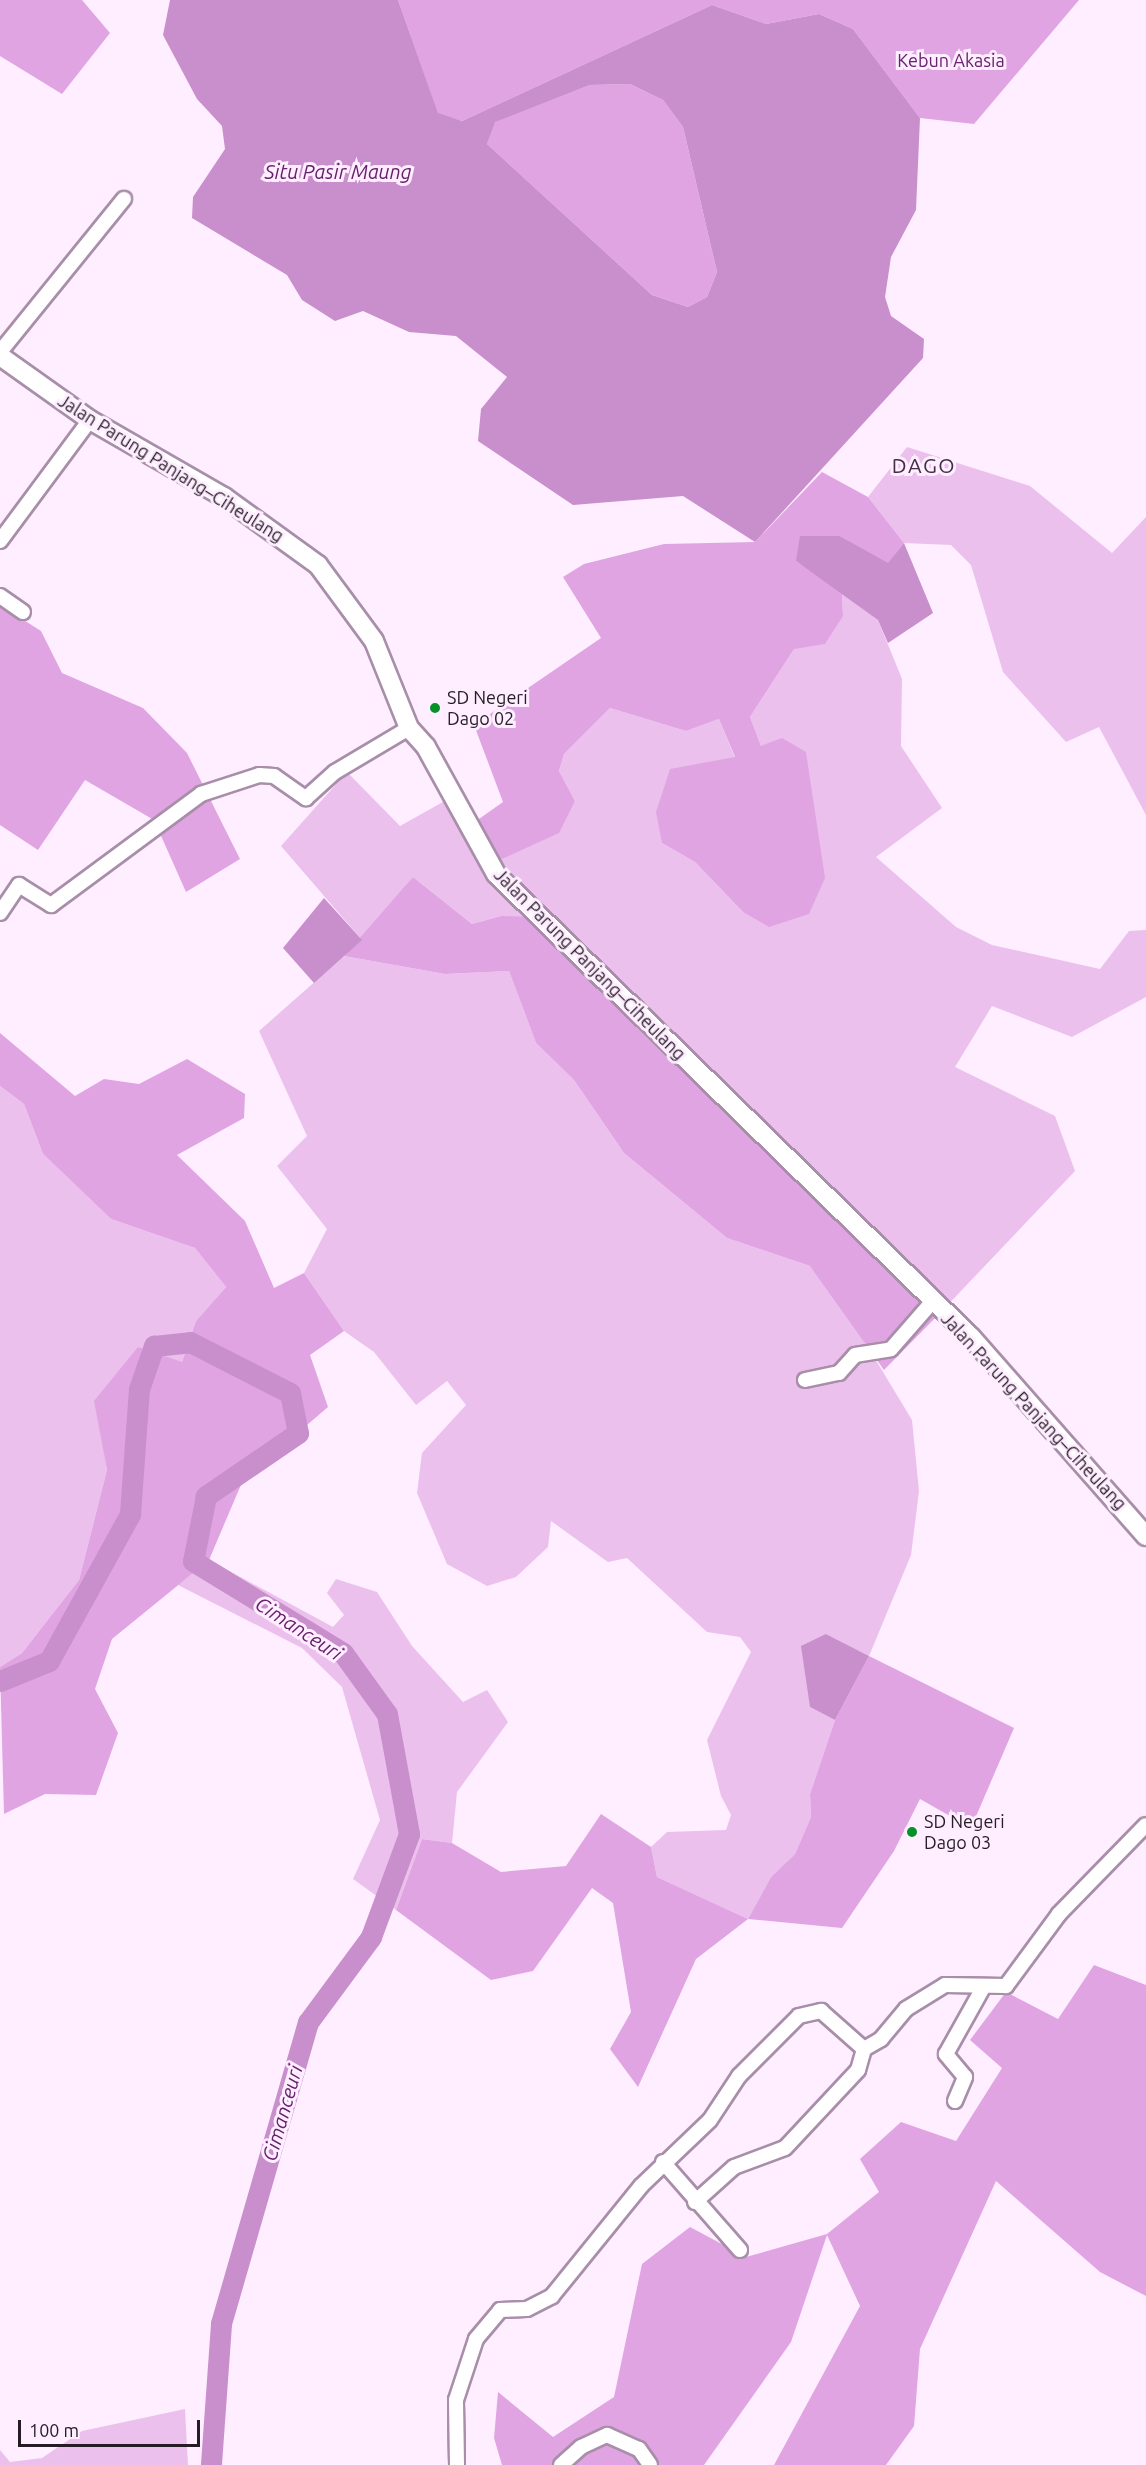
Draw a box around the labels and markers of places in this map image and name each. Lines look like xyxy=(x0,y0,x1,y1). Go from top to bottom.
place label: SD Negeri Dago 02 xyxy=(447,687,528,730)
marker: SD Negeri Dago 02 xyxy=(428,701,442,715)
place label: SD Negeri Dago 03 xyxy=(924,1811,1005,1854)
marker: SD Negeri Dago 03 xyxy=(905,1825,919,1839)

